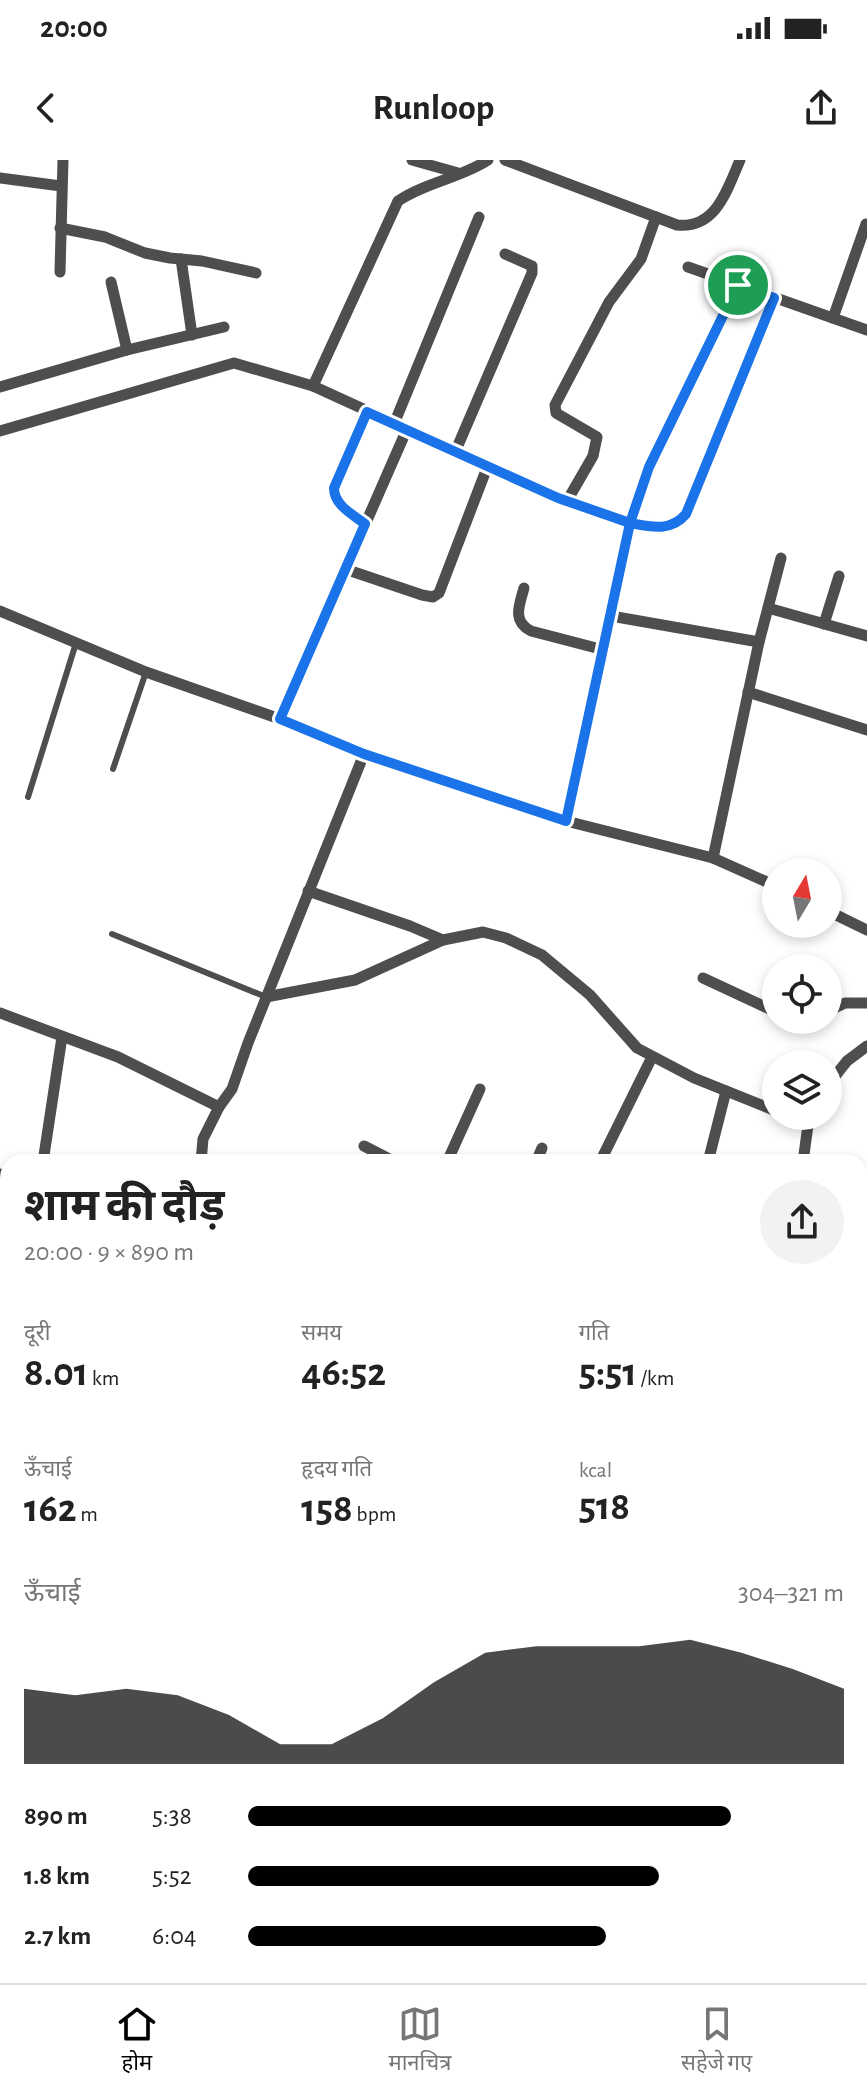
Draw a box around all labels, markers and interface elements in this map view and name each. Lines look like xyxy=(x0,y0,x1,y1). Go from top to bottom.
text: 20:00 xyxy=(40,13,108,43)
icon: back xyxy=(24,86,68,130)
icon: share xyxy=(799,86,843,130)
text: Runloop xyxy=(373,90,494,126)
pin xyxy=(704,251,772,319)
icon: arrive xyxy=(716,263,760,307)
north arrow xyxy=(762,858,842,938)
map controls xyxy=(762,858,842,1130)
button: locate xyxy=(762,954,842,1034)
button: layers xyxy=(762,1050,842,1130)
button: share xyxy=(760,1180,844,1264)
text: शाम की दौड़ xyxy=(24,1185,225,1229)
text: 20:00 · 9 × 890 m xyxy=(24,1239,194,1265)
text: दूरी xyxy=(24,1322,50,1344)
text: समय xyxy=(301,1322,342,1344)
text: गति xyxy=(579,1322,609,1344)
text: 8.01 xyxy=(24,1353,88,1393)
text: 46:52 xyxy=(301,1353,386,1393)
text: 5:51 xyxy=(579,1353,637,1393)
text: km xyxy=(88,1367,119,1389)
text: /km xyxy=(637,1367,674,1389)
text: ऊँचाई xyxy=(24,1458,72,1480)
text: हृदय गति xyxy=(301,1458,372,1480)
text: kcal xyxy=(579,1459,612,1481)
text: 518 xyxy=(579,1487,630,1527)
text: 162 xyxy=(24,1489,77,1529)
text: 158 xyxy=(301,1489,353,1529)
text: m xyxy=(77,1503,98,1525)
text: bpm xyxy=(353,1503,396,1525)
text: ऊँचाई xyxy=(24,1580,80,1606)
text: 304–321 m xyxy=(738,1580,844,1606)
text: 890 m xyxy=(24,1803,88,1829)
text: 5:38 xyxy=(152,1803,192,1829)
text: 1.8 km xyxy=(24,1863,90,1889)
text: 5:52 xyxy=(152,1863,192,1889)
text: 2.7 km xyxy=(24,1923,91,1949)
text: 6:04 xyxy=(152,1923,196,1949)
tab: होम xyxy=(115,2002,159,2079)
tab: मानचित्र xyxy=(389,2002,451,2079)
tab: सहेजे गए xyxy=(681,2002,752,2079)

